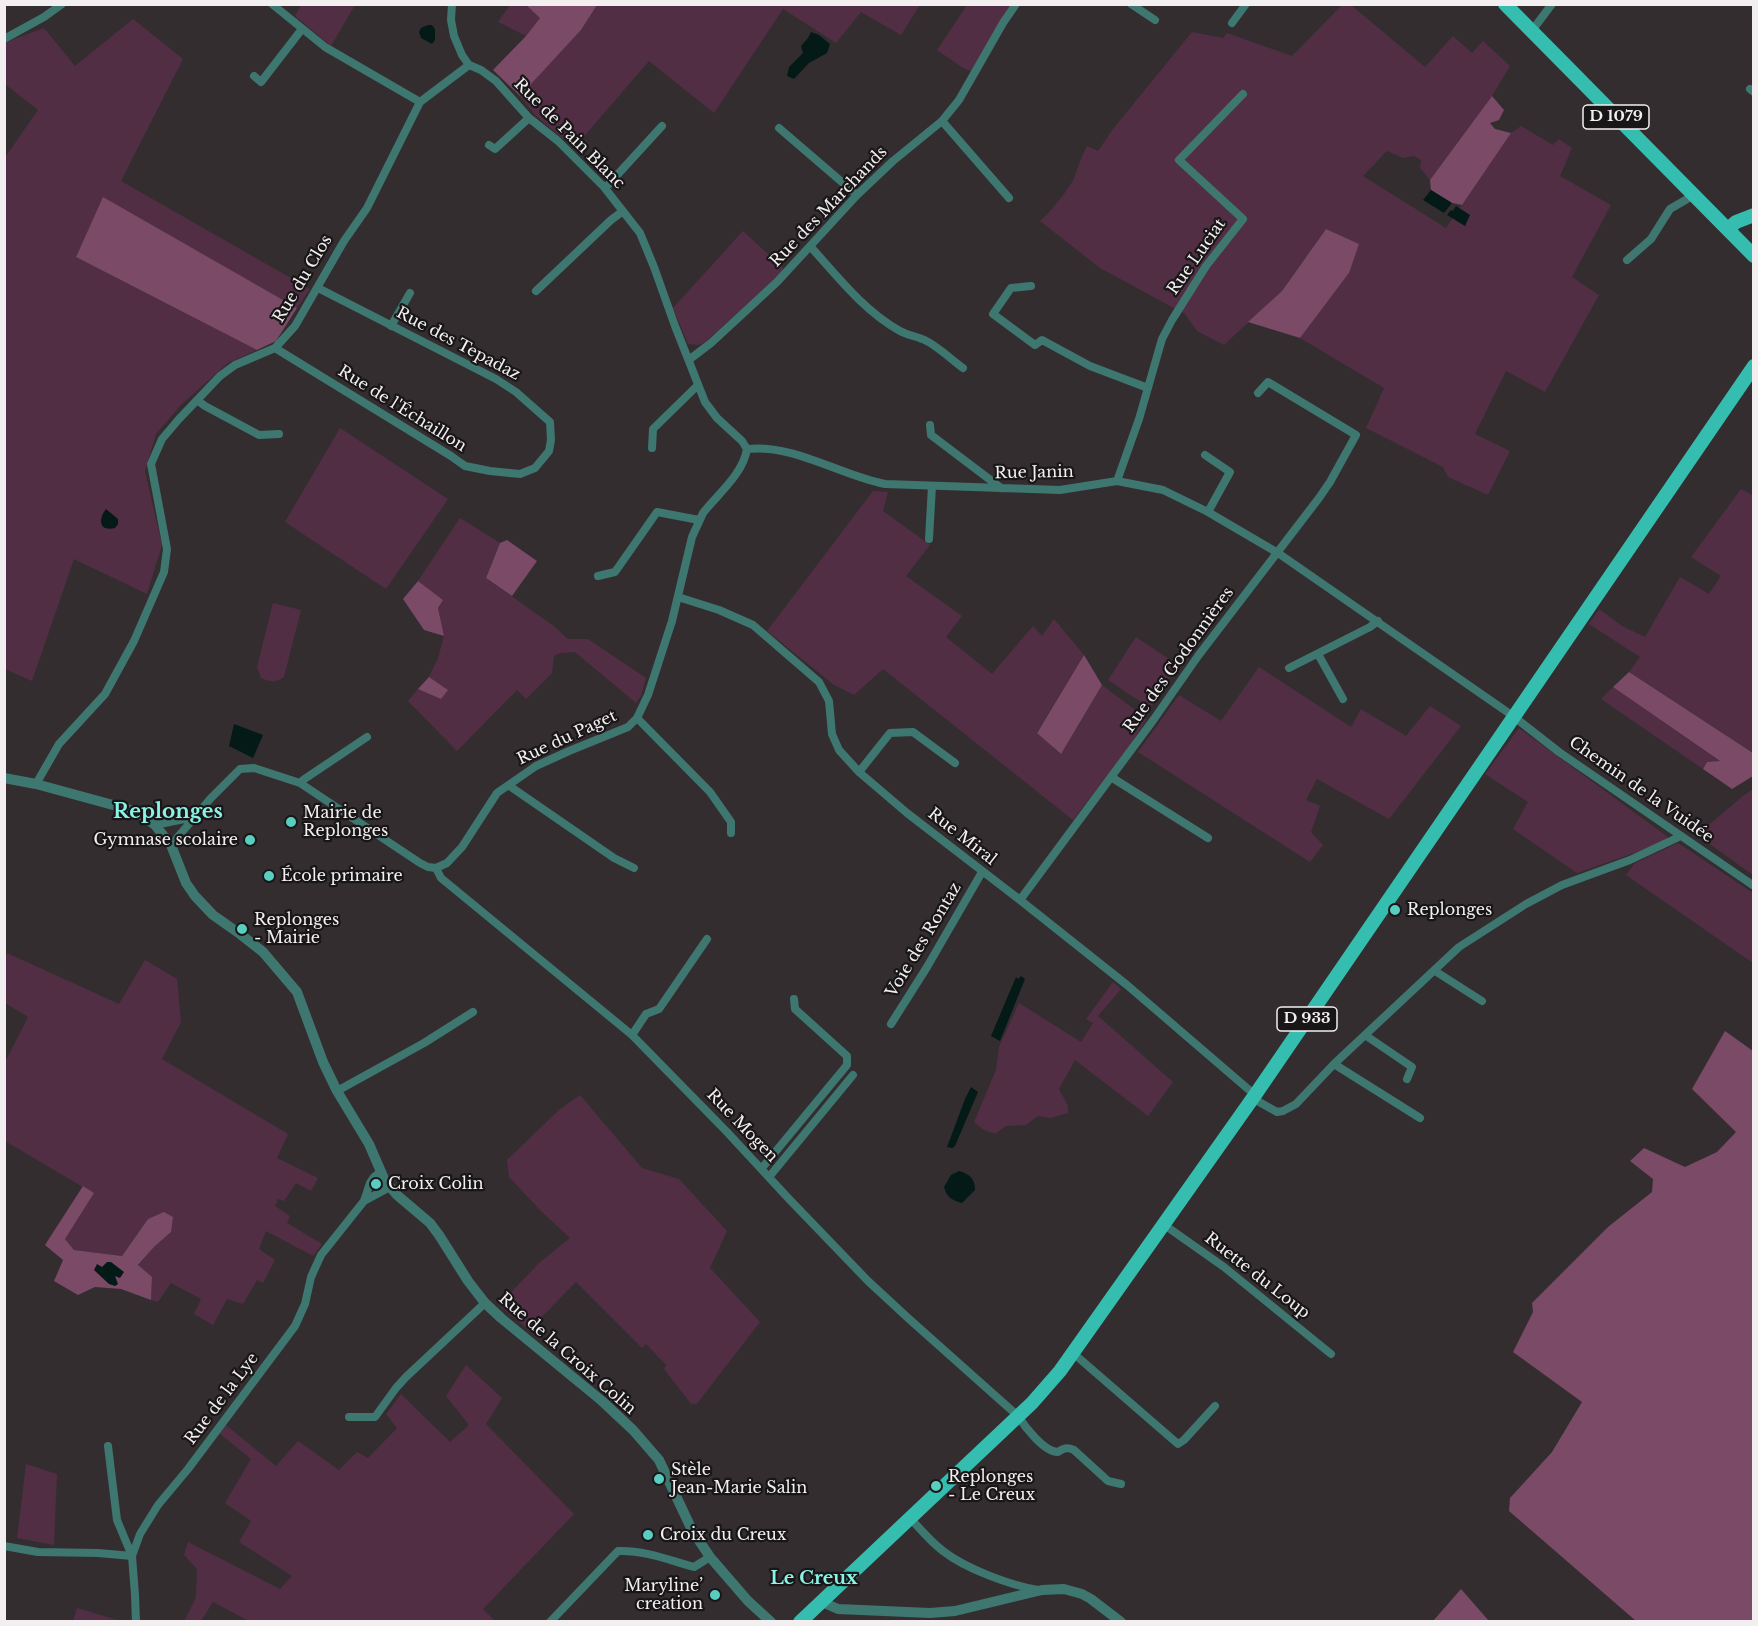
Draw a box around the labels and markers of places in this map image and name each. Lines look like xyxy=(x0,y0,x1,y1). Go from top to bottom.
place label: Mairie de Replonges xyxy=(303,803,388,841)
marker: Mairie de Replonges xyxy=(284,815,298,829)
place label: Gymnase scolaire xyxy=(94,830,238,850)
marker: Gymnase scolaire xyxy=(243,833,257,847)
place label: École primaire xyxy=(281,866,403,886)
marker: École primaire xyxy=(262,869,276,883)
place label: Replonges xyxy=(1407,900,1492,920)
marker: Replonges xyxy=(1388,903,1402,917)
place label: Replonges - Mairie xyxy=(254,910,339,948)
marker: Replonges - Mairie xyxy=(235,922,249,936)
place label: Croix Colin xyxy=(388,1174,484,1194)
marker: Croix Colin xyxy=(369,1177,383,1191)
place label: Stèle Jean-Marie Salin xyxy=(671,1460,807,1498)
place label: Replonges - Le Creux xyxy=(948,1467,1035,1505)
marker: Stèle Jean-Marie Salin xyxy=(652,1472,666,1486)
marker: Replonges - Le Creux xyxy=(929,1479,943,1493)
place label: Croix du Creux xyxy=(660,1525,787,1545)
marker: Croix du Creux xyxy=(641,1528,655,1542)
place label: Maryline’ creation xyxy=(624,1576,703,1614)
marker: Maryline’ creation xyxy=(708,1588,722,1602)

